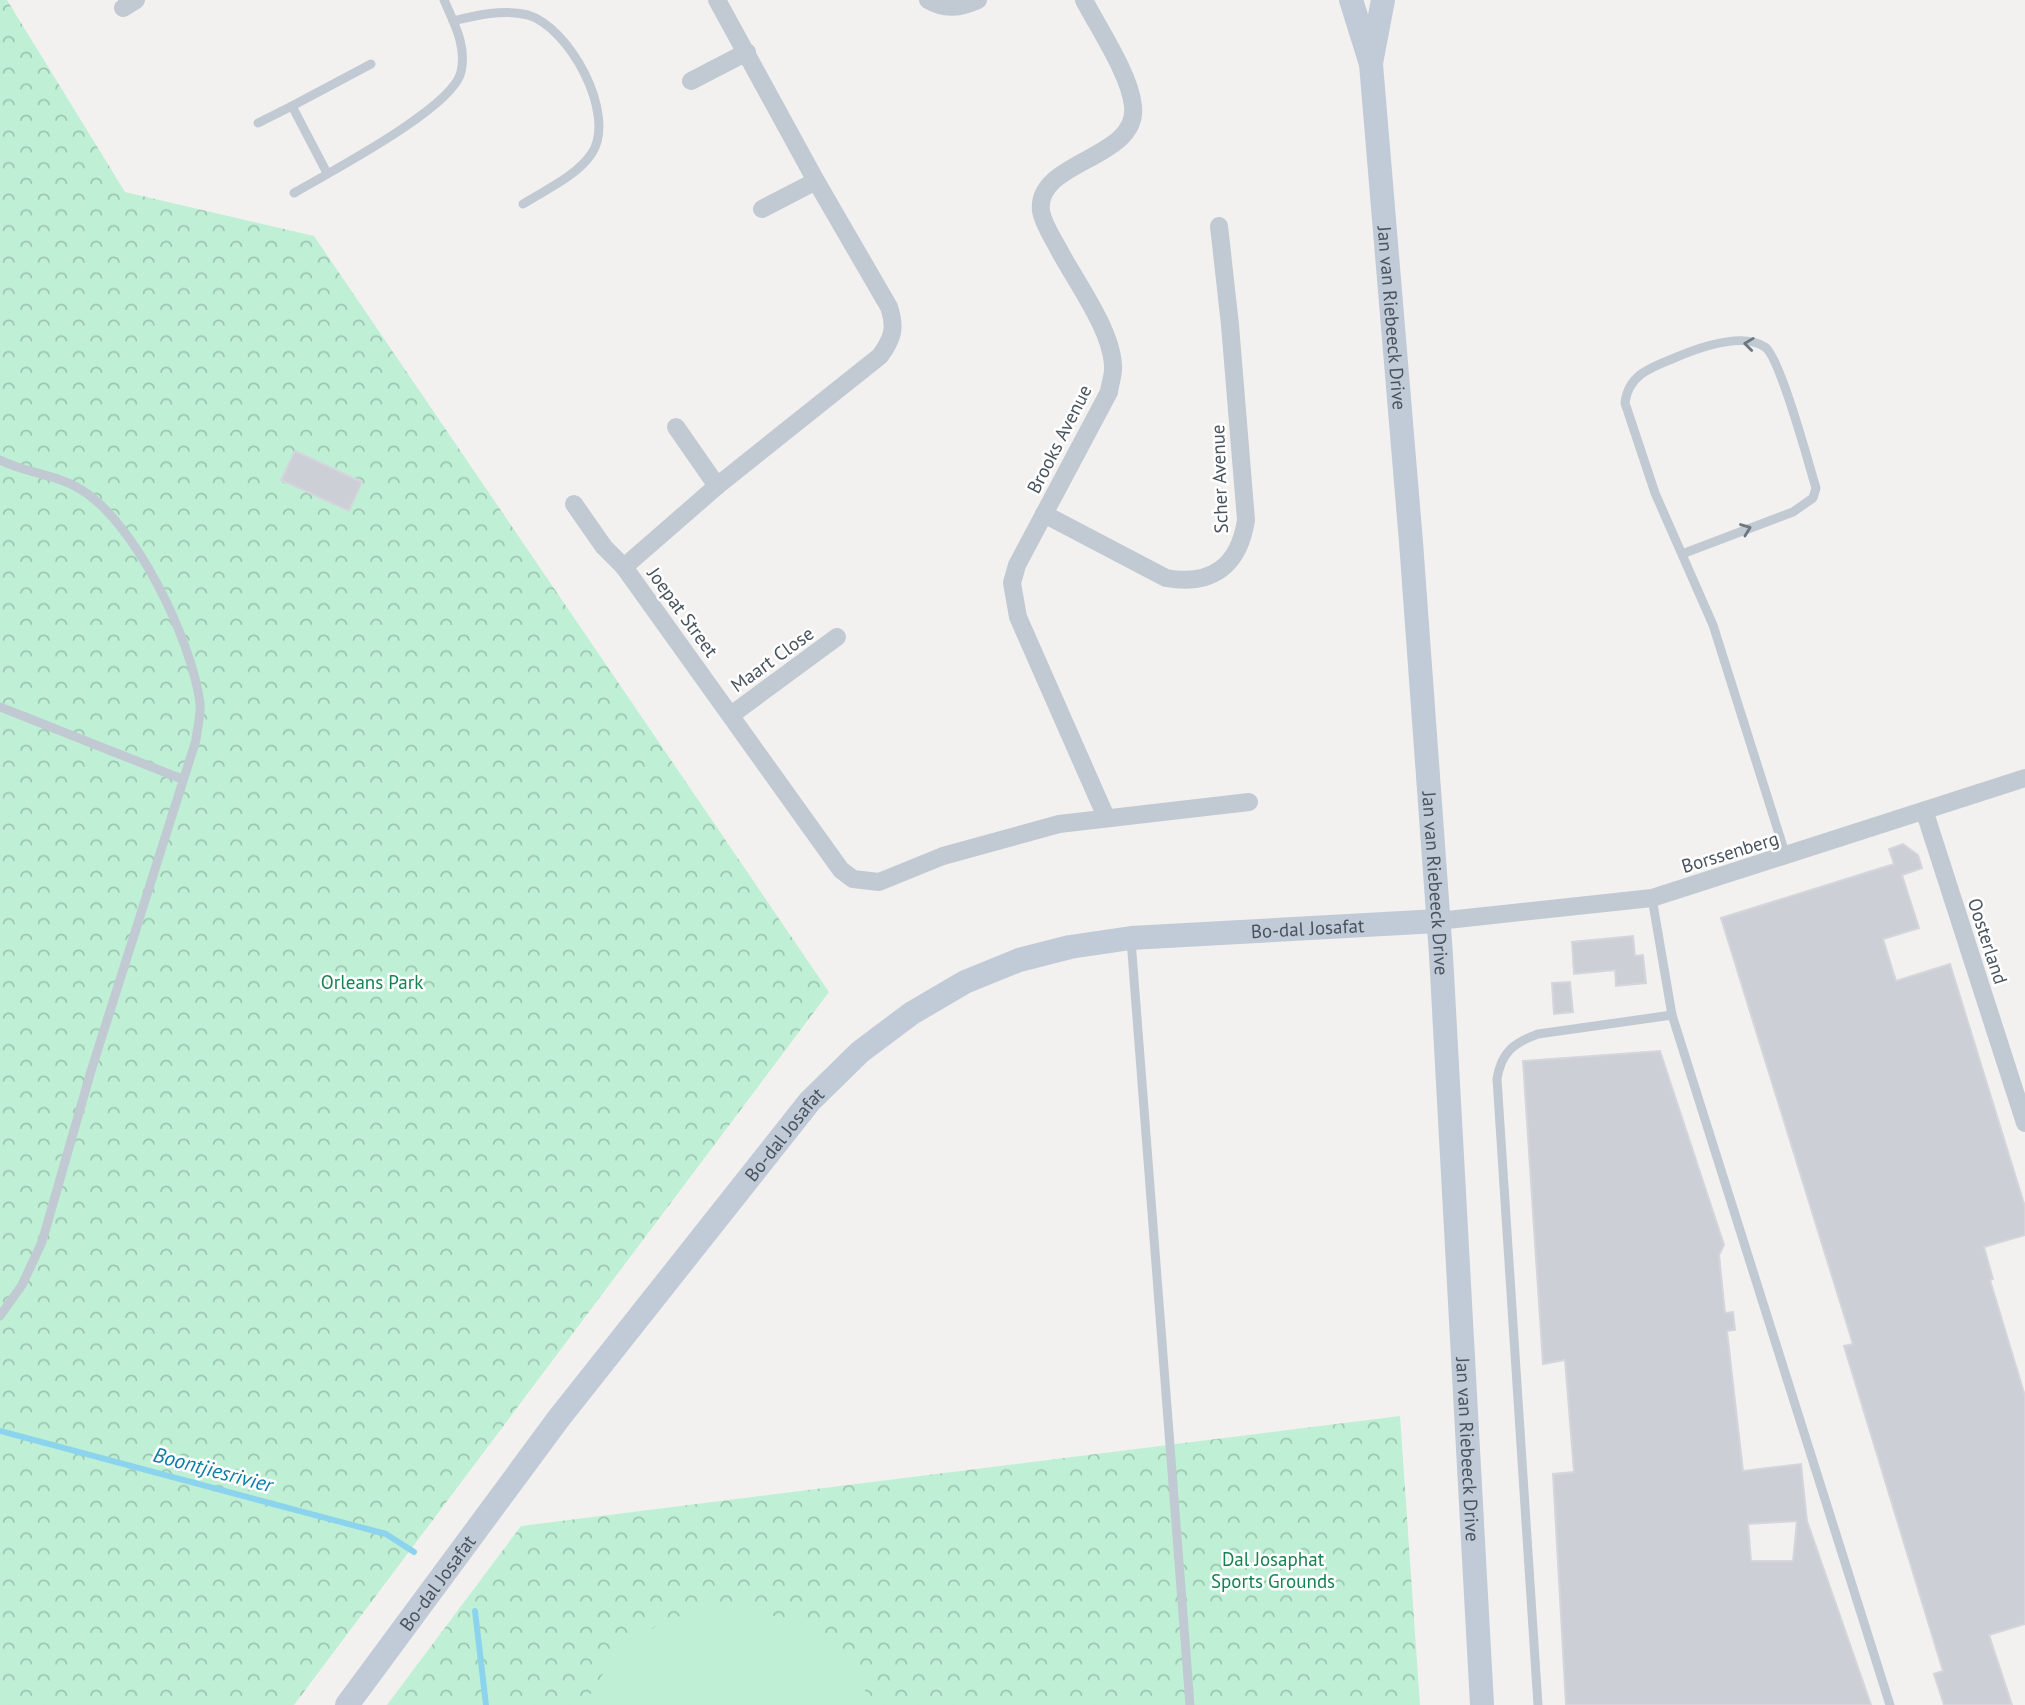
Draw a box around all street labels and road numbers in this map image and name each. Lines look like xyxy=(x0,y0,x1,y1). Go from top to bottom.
street label: Jan van Riebeeck Drive xyxy=(1373,224,1412,411)
street label: Brooks Avenue xyxy=(1021,381,1097,497)
street label: Scher Avenue xyxy=(1205,424,1233,534)
street label: Joepat Street xyxy=(642,562,724,662)
street label: Maart Close xyxy=(726,621,818,697)
street label: Jan van Riebeeck Drive xyxy=(1417,790,1454,976)
street label: Borssenberg xyxy=(1679,826,1781,878)
street label: Oosterland xyxy=(1963,895,2013,987)
street label: Bo-dal Josafat xyxy=(1250,913,1365,943)
street label: Bo-dal Josafat xyxy=(739,1082,829,1186)
street label: Jan van Riebeeck Drive xyxy=(1451,1356,1485,1542)
street label: Bo-dal Josafat xyxy=(394,1529,481,1636)

